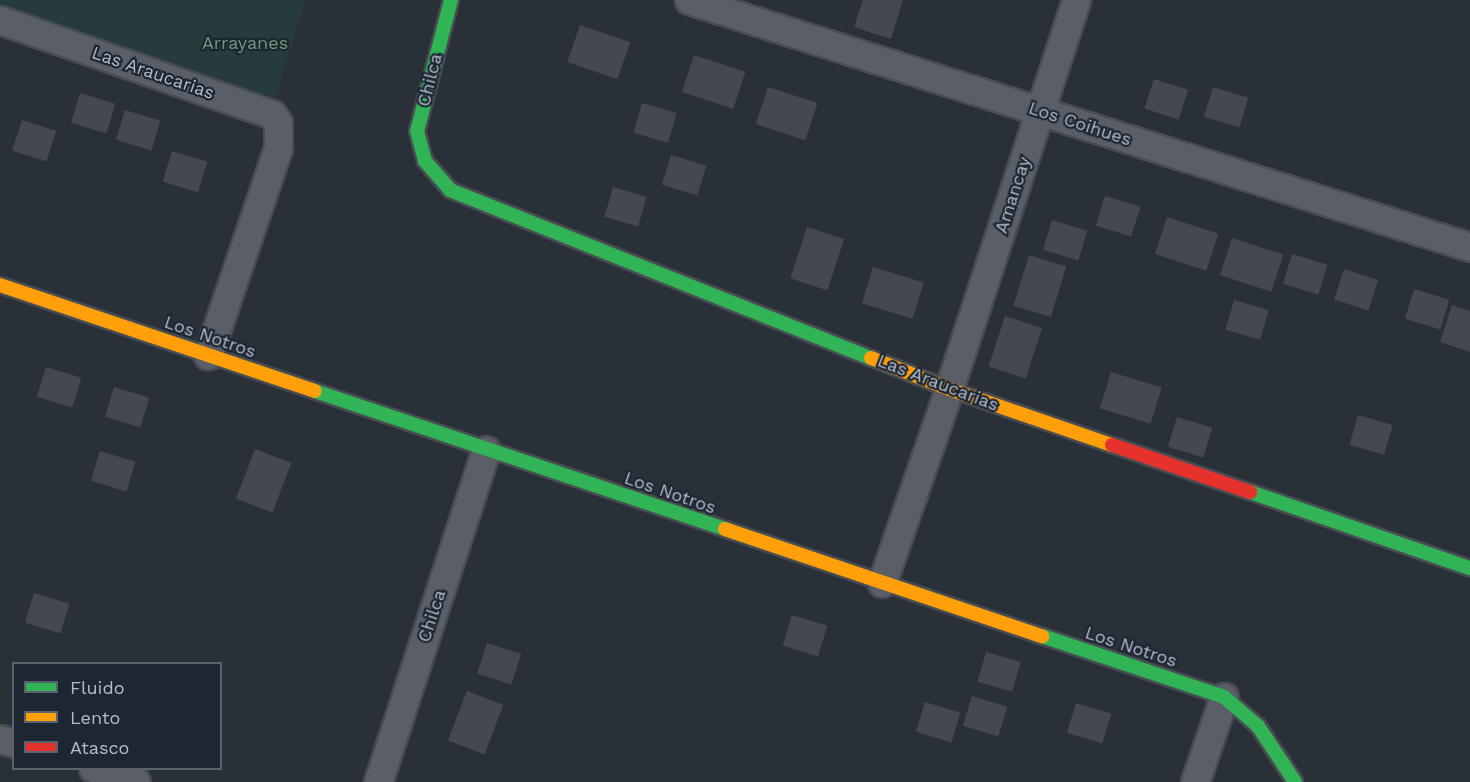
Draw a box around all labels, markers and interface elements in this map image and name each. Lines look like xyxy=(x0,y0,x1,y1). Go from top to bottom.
park label: Arrayanes xyxy=(202,32,288,54)
street label: Las Araucarias xyxy=(89,42,217,104)
street label: Chilca xyxy=(413,51,447,109)
street label: Los Coihues xyxy=(1026,97,1134,151)
street label: Amancay xyxy=(990,154,1036,236)
street label: Los Notros xyxy=(161,311,259,363)
street label: Las Araucarias xyxy=(874,350,1002,416)
street label: Los Notros xyxy=(621,467,719,519)
street label: Chilca xyxy=(413,587,451,645)
street label: Los Notros xyxy=(1082,622,1180,672)
legend xyxy=(12,662,222,770)
text: Fluido xyxy=(70,677,124,698)
text: Lento xyxy=(70,707,120,728)
text: Atasco xyxy=(70,737,129,758)

